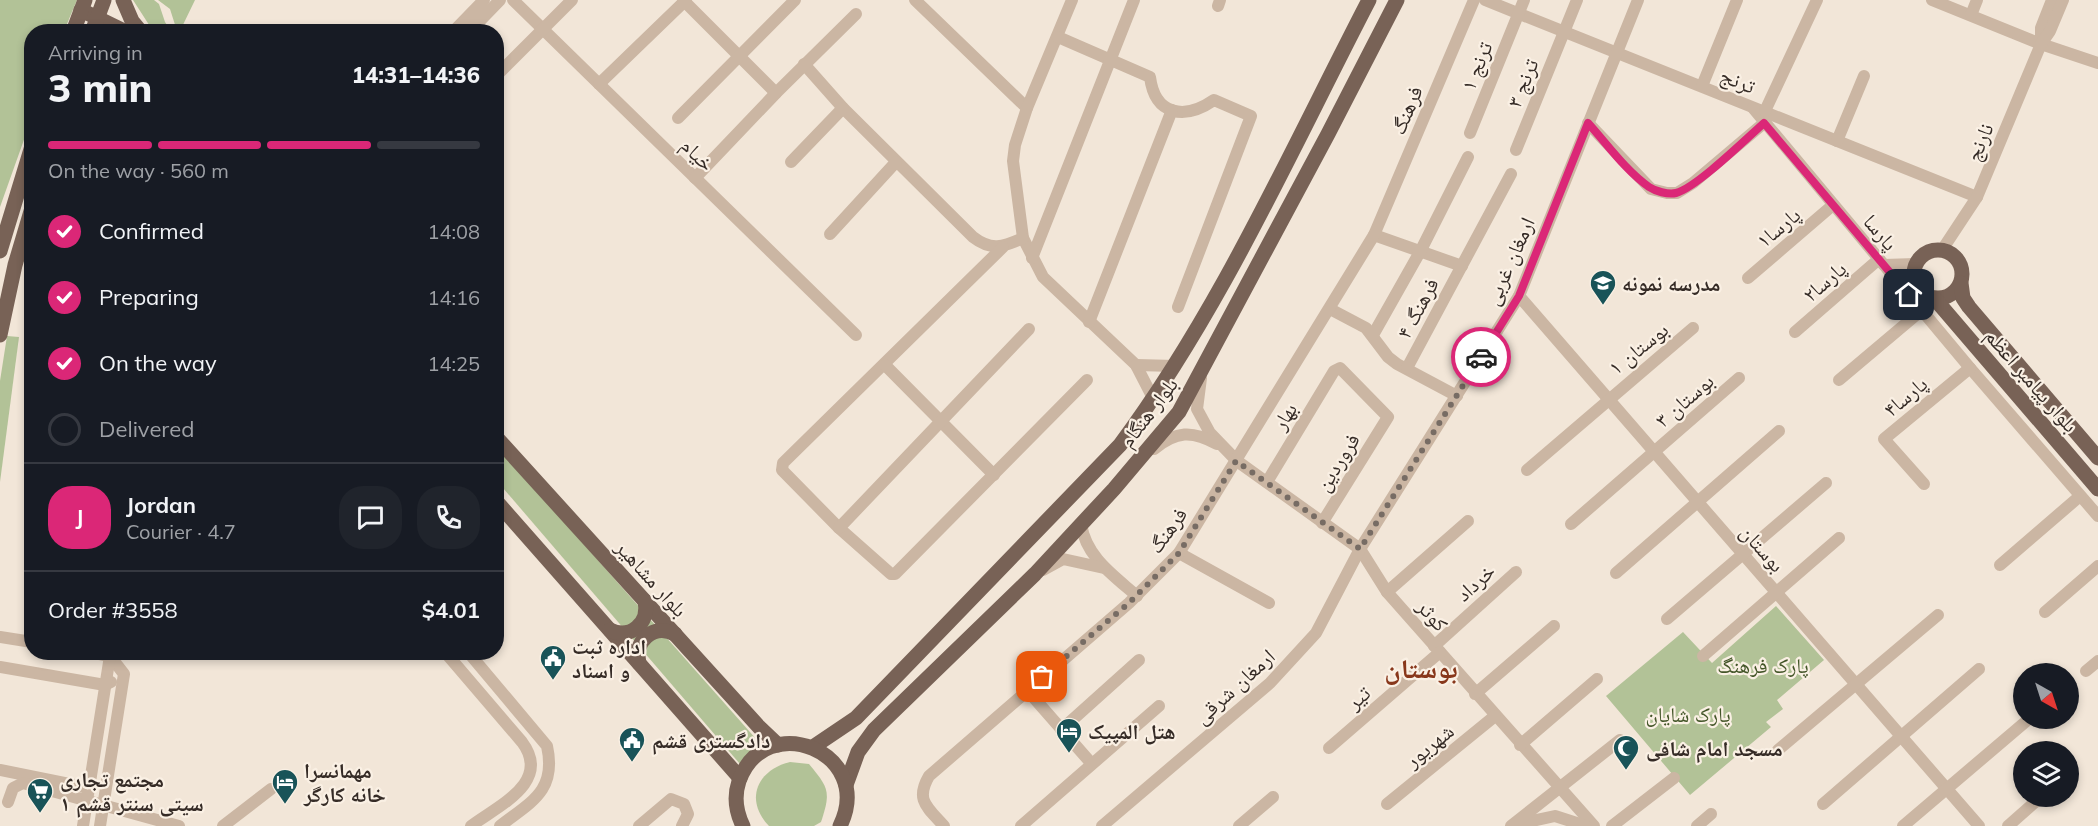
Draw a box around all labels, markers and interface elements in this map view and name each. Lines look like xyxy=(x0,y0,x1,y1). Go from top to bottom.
street label: ترنج ۱ xyxy=(1455,38,1498,95)
text: Arriving in xyxy=(48,40,143,65)
street label: ترنج ۳ xyxy=(1501,55,1544,112)
text: 14:31–14:36 xyxy=(352,61,480,89)
street label: ترنج xyxy=(1716,61,1759,100)
text: 3 min xyxy=(48,63,153,112)
street label: فرهنگ xyxy=(1384,82,1428,138)
street label: نارنج xyxy=(1959,119,2000,165)
street label: خیام xyxy=(674,132,720,177)
text: On the way · 560 m xyxy=(48,158,229,183)
street label: پارسا۱ xyxy=(1751,201,1805,253)
street label: پارسا xyxy=(1858,208,1904,256)
street label: ارمغان غربی xyxy=(1478,213,1541,310)
icon: check xyxy=(48,215,81,248)
text: Confirmed xyxy=(99,217,204,245)
text: 14:08 xyxy=(427,219,480,244)
street label: پارسا۲ xyxy=(1797,255,1851,307)
school or university icon: مدرسه نمونه xyxy=(1588,268,1618,306)
pin xyxy=(1883,269,1934,320)
place label: مدرسه نمونه xyxy=(1622,270,1721,296)
street label: فرهنگ ۴ xyxy=(1390,273,1444,343)
icon: home xyxy=(1892,278,1925,311)
icon: check xyxy=(48,281,81,314)
text: Preparing xyxy=(99,283,199,311)
text: 14:16 xyxy=(427,285,480,310)
street label: بوستان ۱ xyxy=(1603,316,1673,380)
street label: بلوار پیامبر اعظم xyxy=(1978,323,2084,439)
courier xyxy=(1451,327,1511,387)
icon: car xyxy=(1465,341,1498,374)
icon: check xyxy=(48,347,81,380)
text: On the way xyxy=(99,349,217,377)
text: 14:25 xyxy=(427,351,480,376)
street label: بوستان ۳ xyxy=(1649,367,1719,433)
street label: پارسا۴ xyxy=(1878,370,1932,422)
street label: بلوار هنگام xyxy=(1113,372,1184,454)
street label: بهار xyxy=(1265,398,1302,435)
text: Delivered xyxy=(99,415,194,443)
street label: فروردین xyxy=(1309,428,1366,496)
button: chat xyxy=(339,486,402,549)
button: phone xyxy=(417,486,480,549)
text: Jordan xyxy=(126,491,196,519)
street label: فرهنگ xyxy=(1142,502,1192,558)
text: J xyxy=(76,503,83,531)
text: Courier · 4.7 xyxy=(126,519,236,544)
street label: بوستان xyxy=(1735,519,1791,577)
street label: بلوار مشاهیر xyxy=(610,533,693,622)
street label: خرداد xyxy=(1450,558,1500,606)
street label: کوثر xyxy=(1411,593,1454,637)
text: Order #3558 xyxy=(48,596,178,624)
text: $4.01 xyxy=(422,596,480,624)
place label: اداره ثبت و اسناد xyxy=(572,633,646,683)
public building icon: اداره ثبت و اسناد xyxy=(538,643,568,681)
street label: ارمغان شرقی xyxy=(1188,643,1281,730)
pin xyxy=(1016,651,1067,702)
district label: بوستان xyxy=(1384,651,1458,685)
park label: پارک فرهنگ xyxy=(1717,652,1809,678)
icon: bag xyxy=(1025,660,1058,693)
north arrow xyxy=(2013,663,2079,729)
map controls xyxy=(2013,663,2079,807)
street label: تیر xyxy=(1340,680,1375,715)
park label: پارک شایان xyxy=(1645,701,1731,727)
hotel icon: هتل المپیک xyxy=(1054,716,1084,754)
street label: شهریور xyxy=(1398,717,1459,773)
place label: هتل المپیک xyxy=(1088,718,1176,745)
public building icon: دادگستری قشم xyxy=(617,725,647,763)
place label: دادگستری قشم xyxy=(652,727,770,755)
mosque icon: مسجد امام شافی xyxy=(1611,733,1641,771)
place label: مسجد امام شافی xyxy=(1646,735,1783,763)
button: layers xyxy=(2013,741,2079,807)
place label: مهمانسرا خانه کارگر xyxy=(303,757,386,807)
place label: مجتمع تجاری سیتی سنتر قشم ۱ xyxy=(60,766,204,818)
hotel icon: مهمانسرا خانه کارگر xyxy=(270,767,300,805)
supermarket icon: مجتمع تجاری سیتی سنتر قشم ۱ xyxy=(25,776,55,814)

